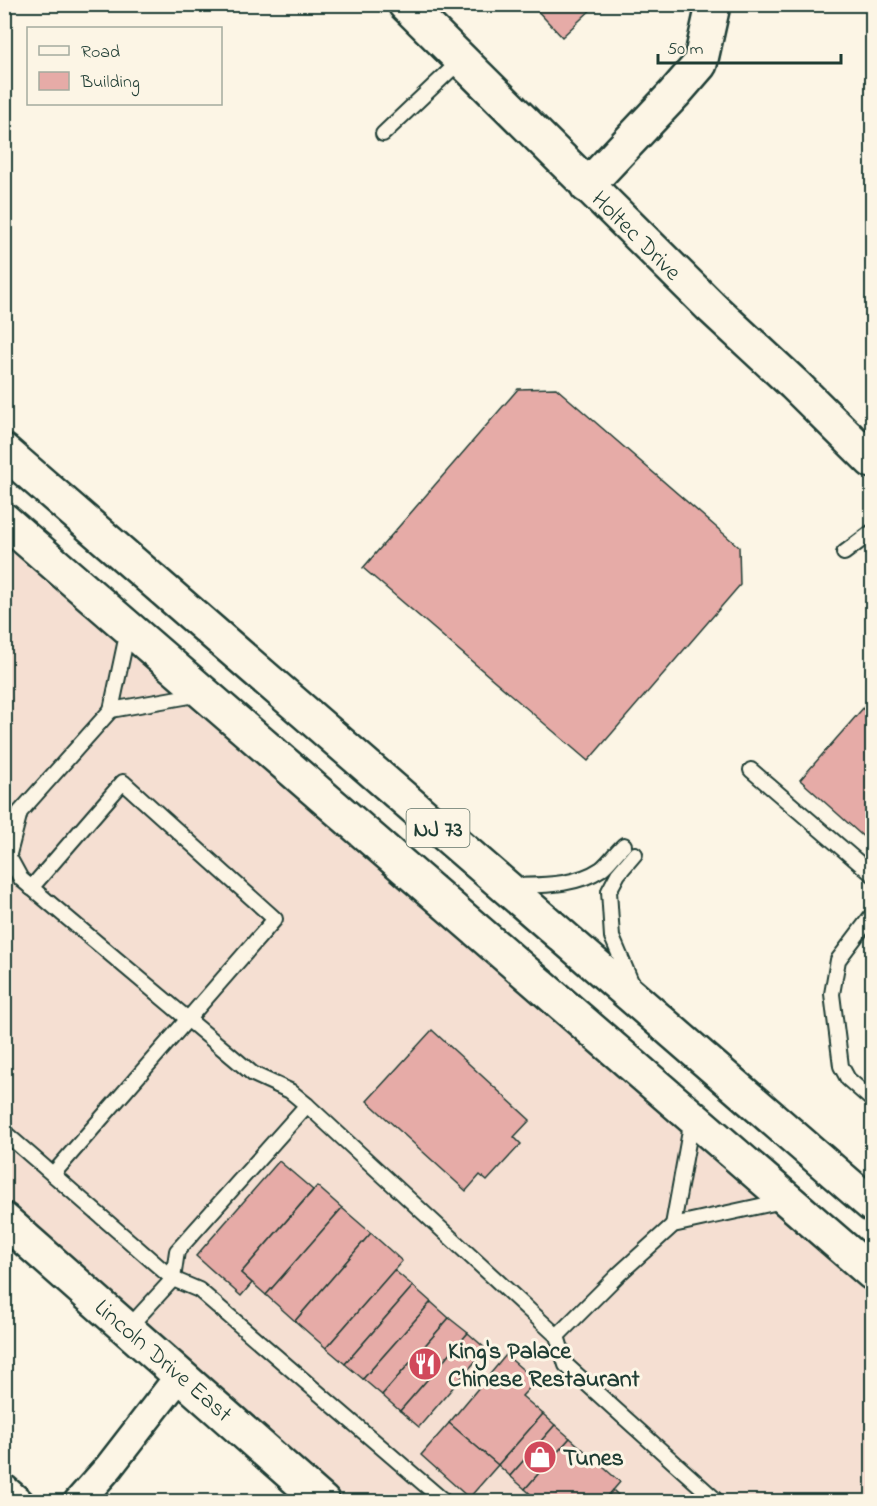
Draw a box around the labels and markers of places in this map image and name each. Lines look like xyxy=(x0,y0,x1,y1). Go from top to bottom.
place label: King's Palace Chinese Restaurant xyxy=(448,1335,641,1398)
restaurant icon: King's Palace Chinese Restaurant xyxy=(407,1346,443,1382)
shop icon: Tunes xyxy=(522,1439,558,1475)
place label: Tunes xyxy=(563,1442,624,1477)

